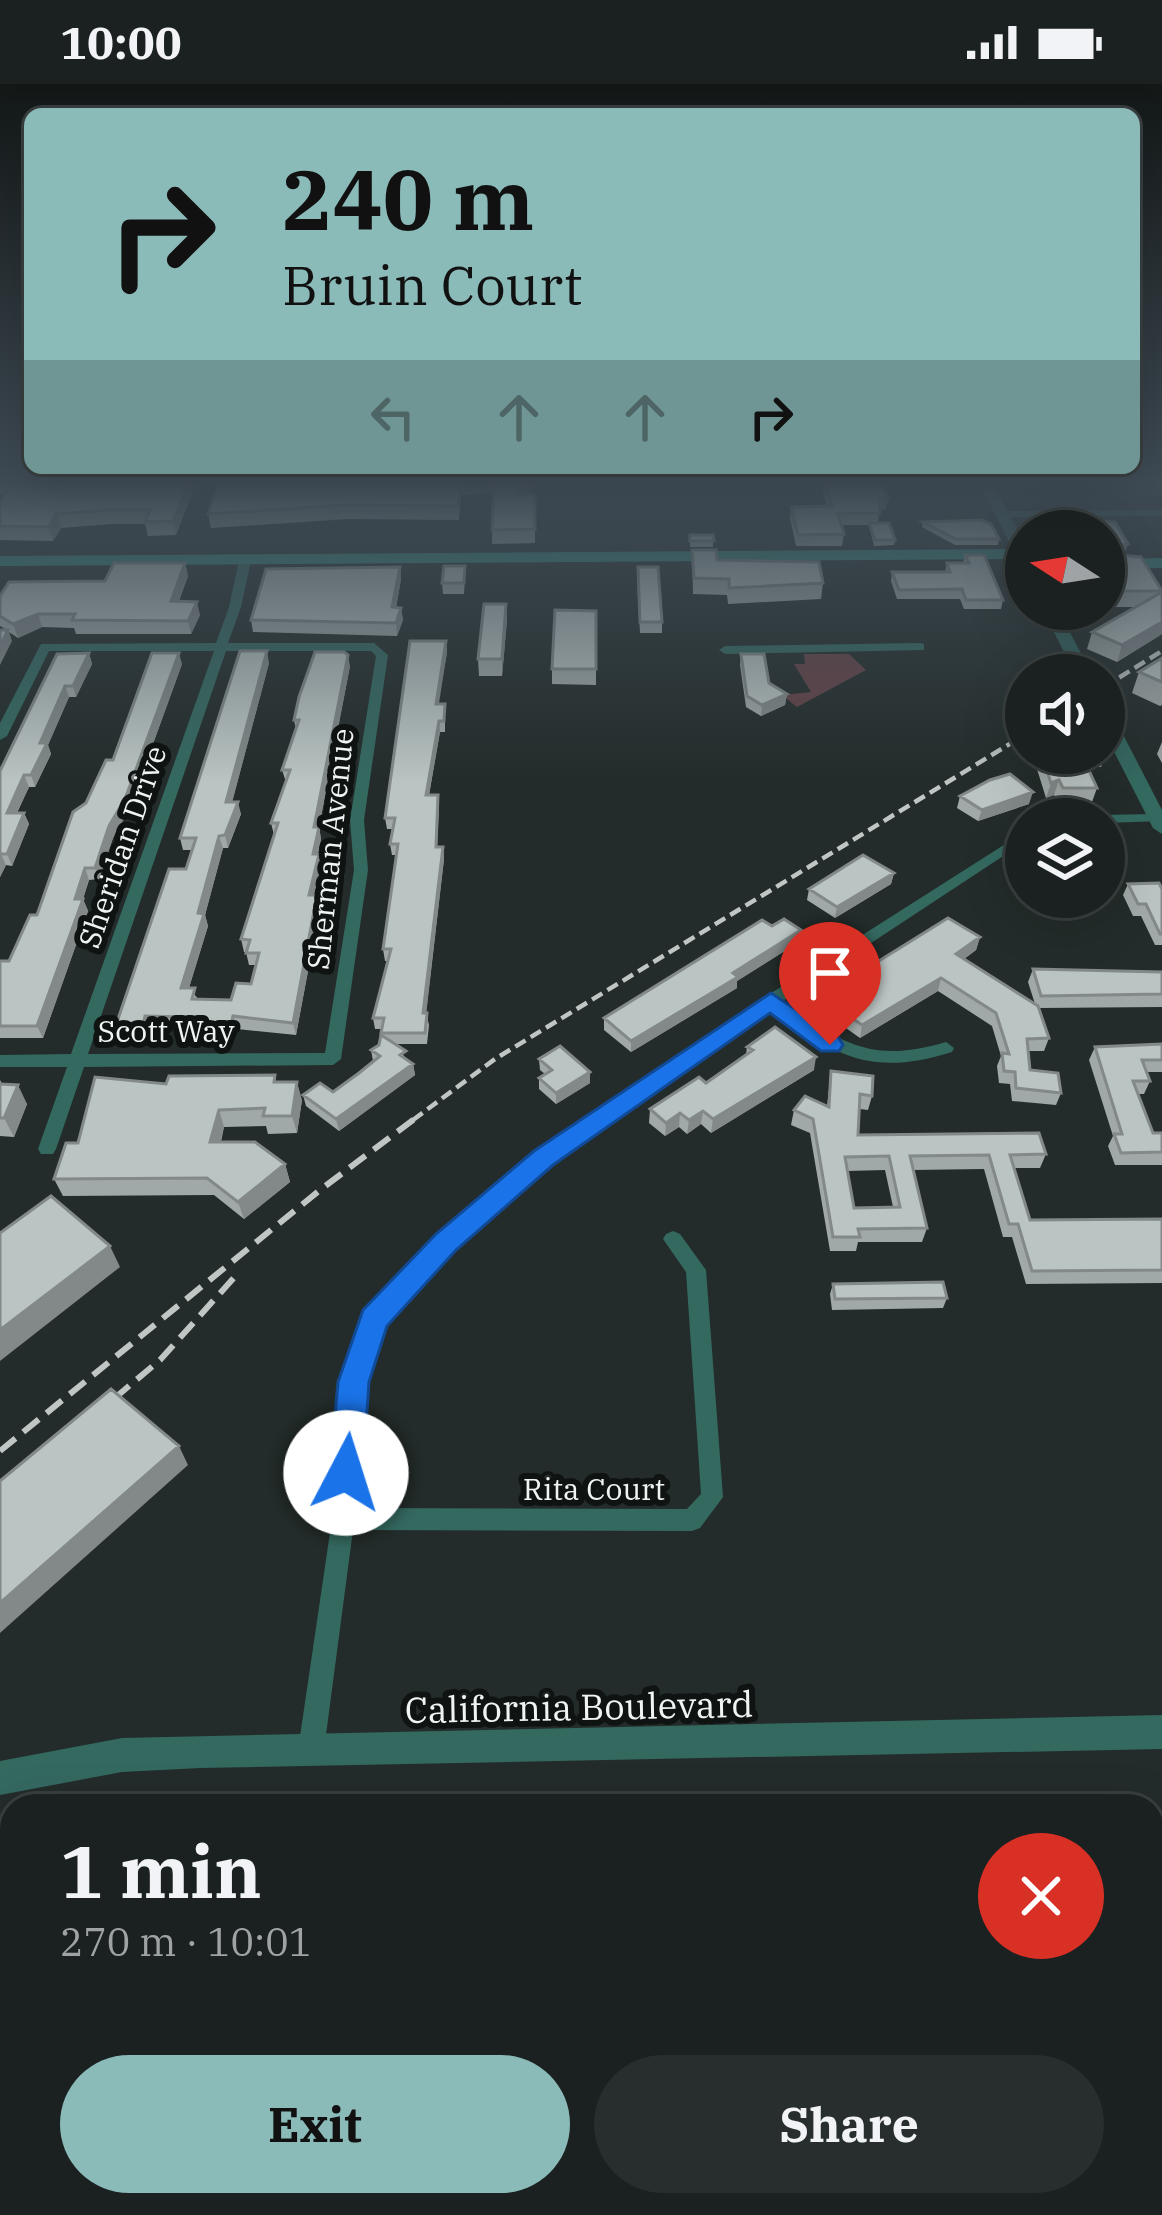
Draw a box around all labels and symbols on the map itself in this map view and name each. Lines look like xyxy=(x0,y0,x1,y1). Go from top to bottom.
north arrow xyxy=(1005,510,1125,630)
street label: Sherman Avenue xyxy=(297,726,362,971)
street label: Sheridan Drive xyxy=(69,740,174,953)
pin xyxy=(779,922,881,1045)
street label: Scott Way xyxy=(98,1011,234,1050)
position arrow xyxy=(283,1410,409,1536)
street label: Rita Court xyxy=(523,1469,665,1508)
street label: California Boulevard xyxy=(404,1680,754,1733)

